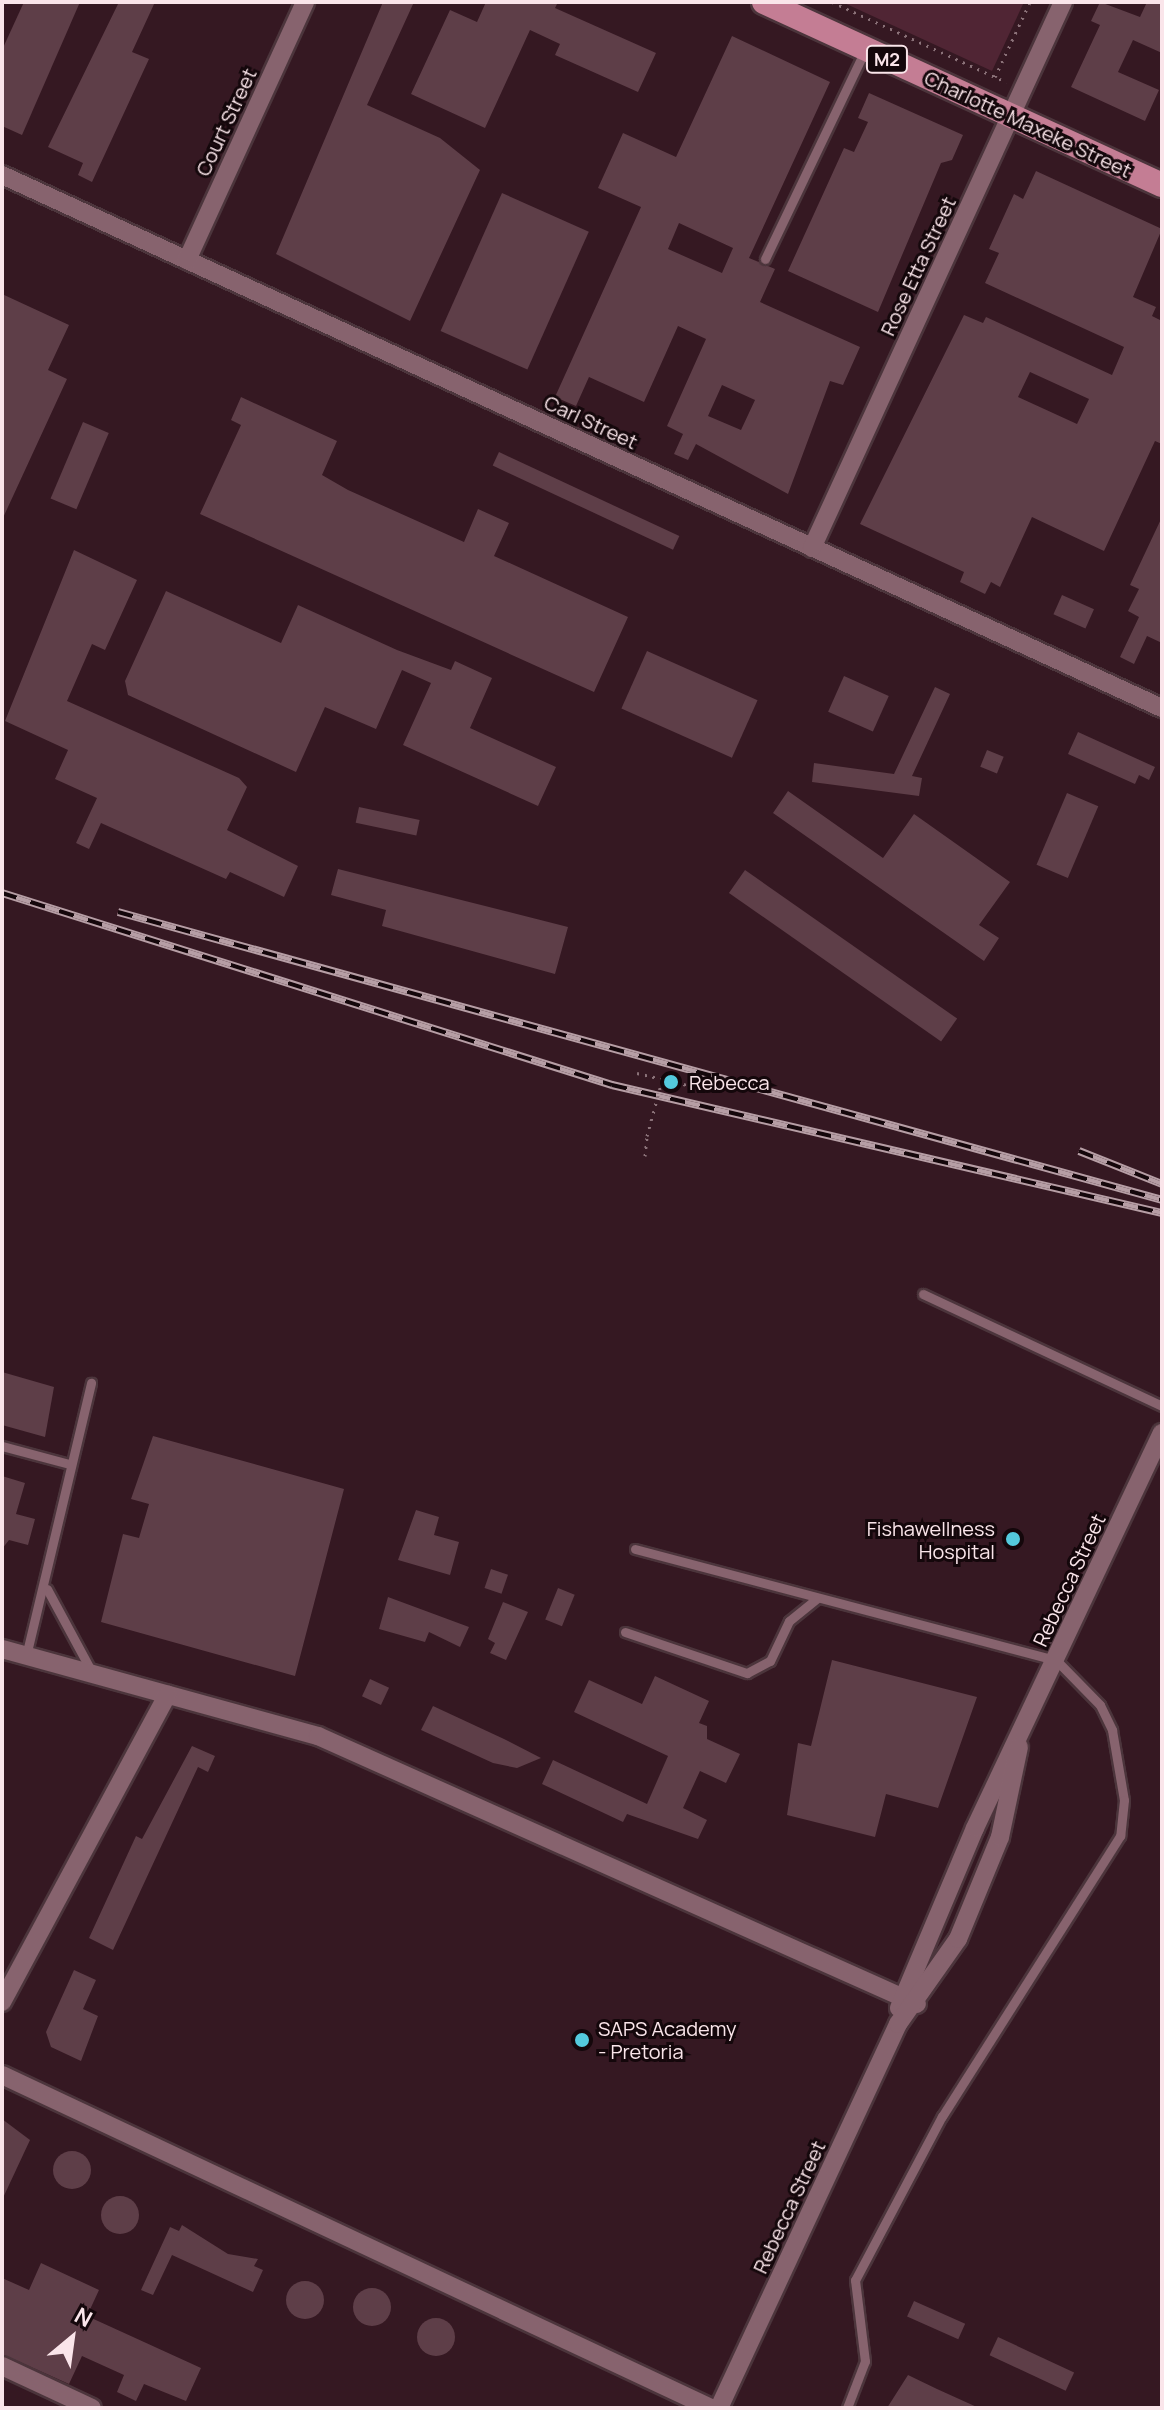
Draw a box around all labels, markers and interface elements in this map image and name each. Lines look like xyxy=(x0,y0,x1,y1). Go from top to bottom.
road number: M2 xyxy=(865,45,909,73)
street label: Court Street xyxy=(191,64,261,180)
street label: Charlotte Maxeke Street xyxy=(921,65,1135,183)
street label: Rose Etta Street xyxy=(875,193,961,339)
street label: Carl Street xyxy=(541,390,641,454)
place label: Rebecca xyxy=(689,1070,770,1094)
marker: Rebecca xyxy=(660,1071,682,1093)
street label: Rebecca Street xyxy=(1028,1510,1110,1650)
place label: Fishawellness Hospital xyxy=(867,1516,995,1563)
marker: Fishawellness Hospital xyxy=(1002,1528,1024,1550)
place label: SAPS Academy - Pretoria xyxy=(598,2016,737,2063)
marker: SAPS Academy - Pretoria xyxy=(573,2031,591,2049)
street label: Rebecca Street xyxy=(748,2137,830,2277)
north arrow xyxy=(32,2298,112,2378)
text: N xyxy=(69,2300,98,2334)

